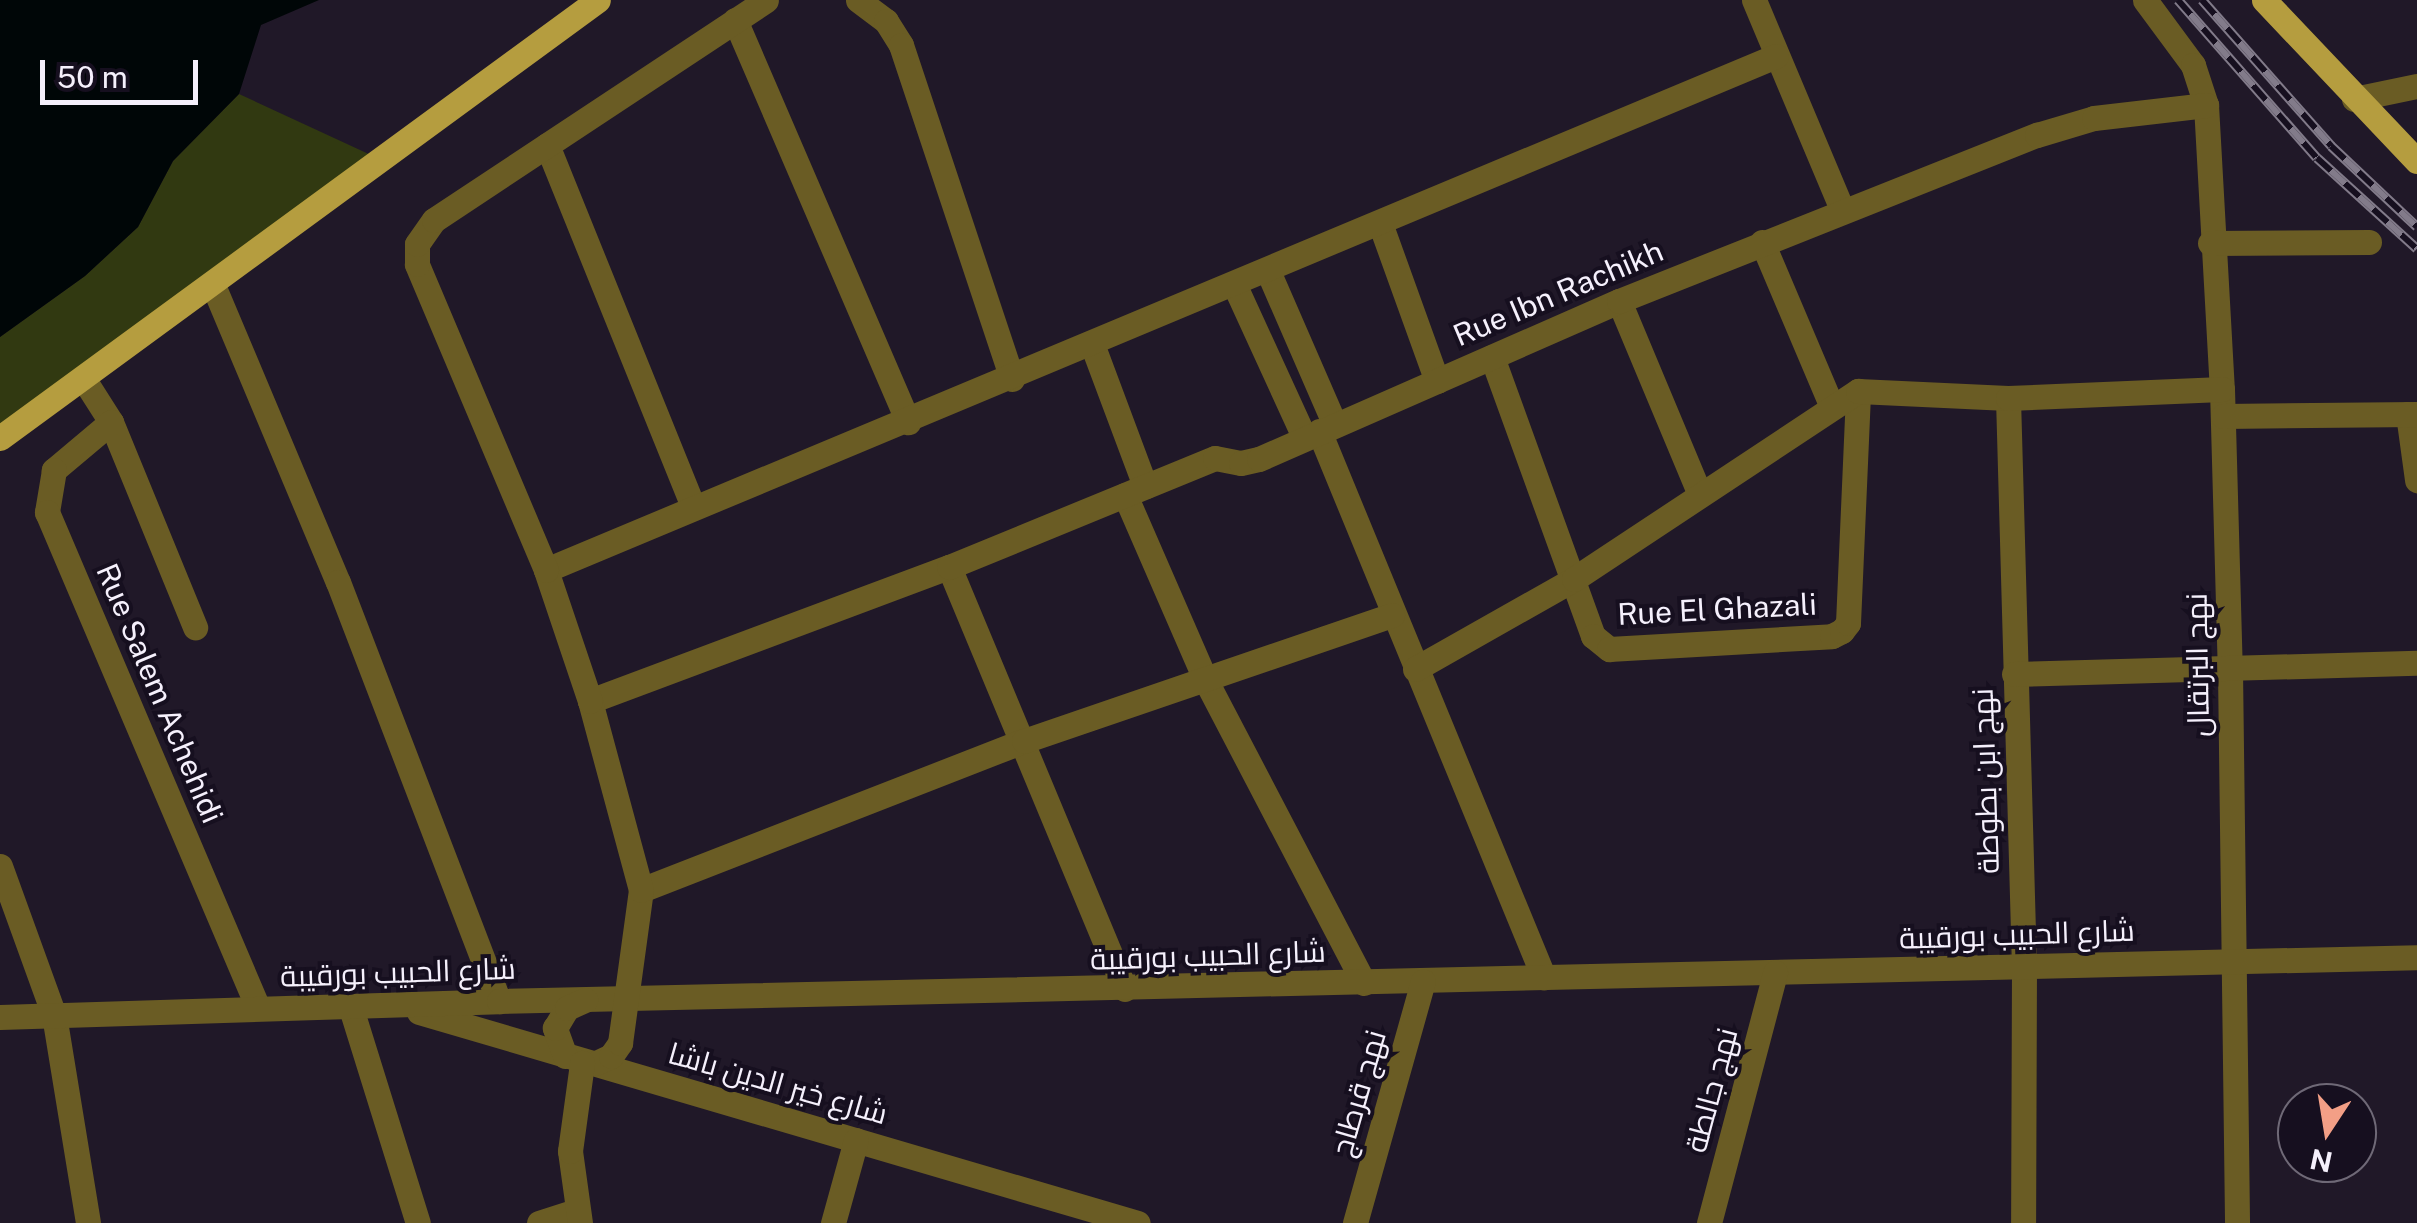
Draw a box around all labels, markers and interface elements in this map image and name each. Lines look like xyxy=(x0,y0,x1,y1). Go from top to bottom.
scale bar xyxy=(45,40,202,102)
text: 50 m xyxy=(57,59,128,95)
street label: Rue Ibn Rachikh xyxy=(1448,233,1668,353)
street label: Rue Salem Achehidi xyxy=(89,558,231,828)
street label: Rue El Ghazali xyxy=(1616,586,1818,632)
street label: نهج البرتقال xyxy=(2178,593,2216,737)
street label: نهج ابن بطوطة xyxy=(1964,688,2006,874)
street label: شارع الحبيب بورقيبة xyxy=(1899,912,2135,956)
street label: شارع الحبيب بورقيبة xyxy=(1090,933,1326,977)
street label: شارع الحبيب بورقيبة xyxy=(280,950,516,994)
street label: نهج جالطة xyxy=(1677,1024,1745,1156)
street label: نهج قرطاج xyxy=(1323,1026,1393,1160)
street label: شارع خير الدين باشا xyxy=(664,1035,892,1131)
north arrow xyxy=(2277,1083,2377,1183)
text: N xyxy=(2307,1142,2335,1179)

